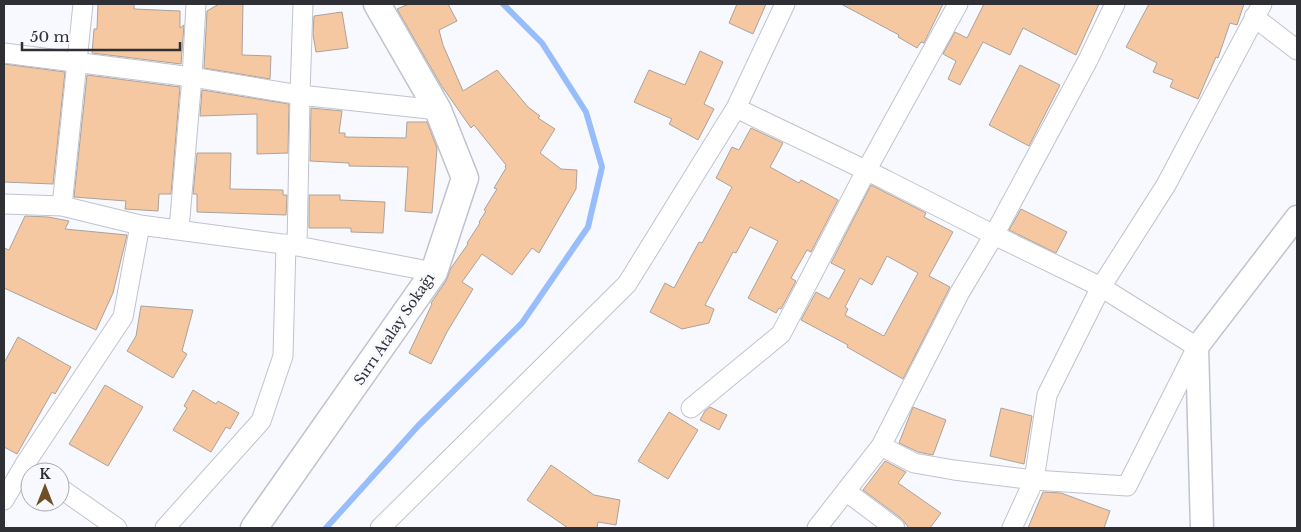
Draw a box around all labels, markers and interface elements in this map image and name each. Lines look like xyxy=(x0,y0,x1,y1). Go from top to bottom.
scale bar xyxy=(22,20,180,52)
text: 50 m xyxy=(30,27,70,46)
street label: Sırrı Atalay Sokağı xyxy=(350,269,438,389)
north arrow xyxy=(20,462,70,512)
text: K xyxy=(39,465,51,483)

